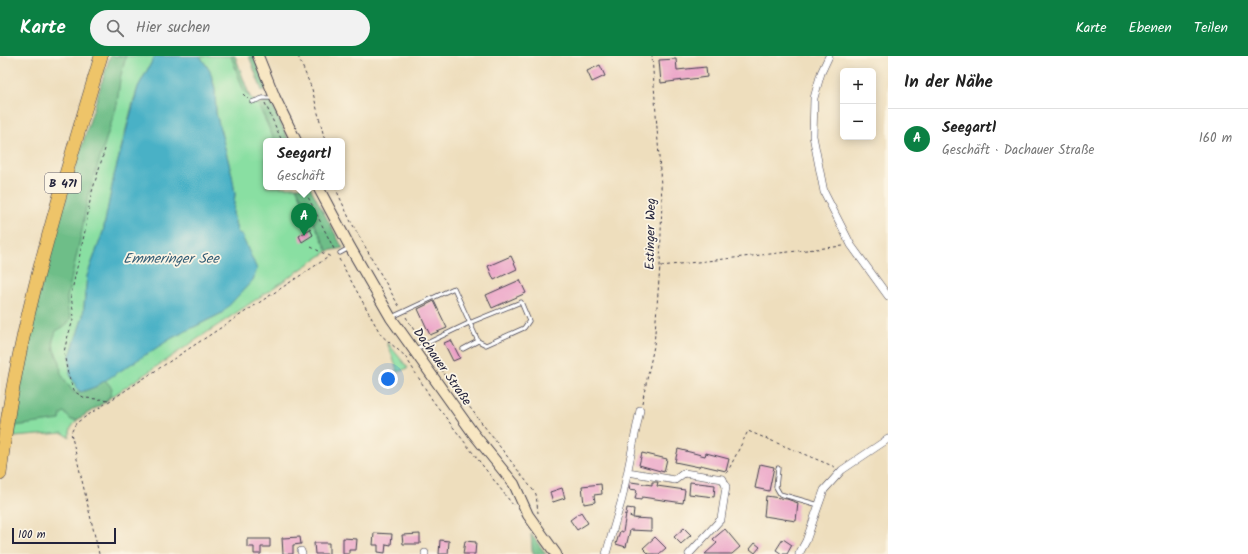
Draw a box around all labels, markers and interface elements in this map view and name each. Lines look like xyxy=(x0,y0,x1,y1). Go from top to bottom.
search box xyxy=(90,10,370,46)
text: Karte xyxy=(20,13,66,43)
text: Hier suchen xyxy=(136,16,210,40)
icon: search xyxy=(104,17,126,39)
text: Karte xyxy=(1075,17,1107,39)
text: Ebenen xyxy=(1129,17,1172,39)
text: Teilen xyxy=(1194,17,1228,39)
map controls xyxy=(840,68,876,140)
button: + xyxy=(840,68,876,104)
text: In der Nähe xyxy=(904,69,993,96)
button: − xyxy=(840,104,876,140)
text: Seegartl xyxy=(942,116,996,140)
text: A xyxy=(913,128,921,149)
text: 160 m xyxy=(1199,128,1232,149)
popup xyxy=(263,138,345,190)
text: Geschäft · Dachauer Straße xyxy=(942,140,1094,161)
text: Seegartl xyxy=(277,142,331,166)
text: Geschäft xyxy=(277,166,325,187)
road number: B 471 xyxy=(45,173,81,193)
street label: Estinger Weg xyxy=(640,198,662,270)
pin: A xyxy=(291,203,317,236)
water label: Emmeringer See xyxy=(123,248,220,270)
street label: Dachauer Straße xyxy=(407,324,477,410)
your location xyxy=(378,369,398,389)
scale bar xyxy=(12,526,116,545)
text: 100 m xyxy=(18,526,46,544)

